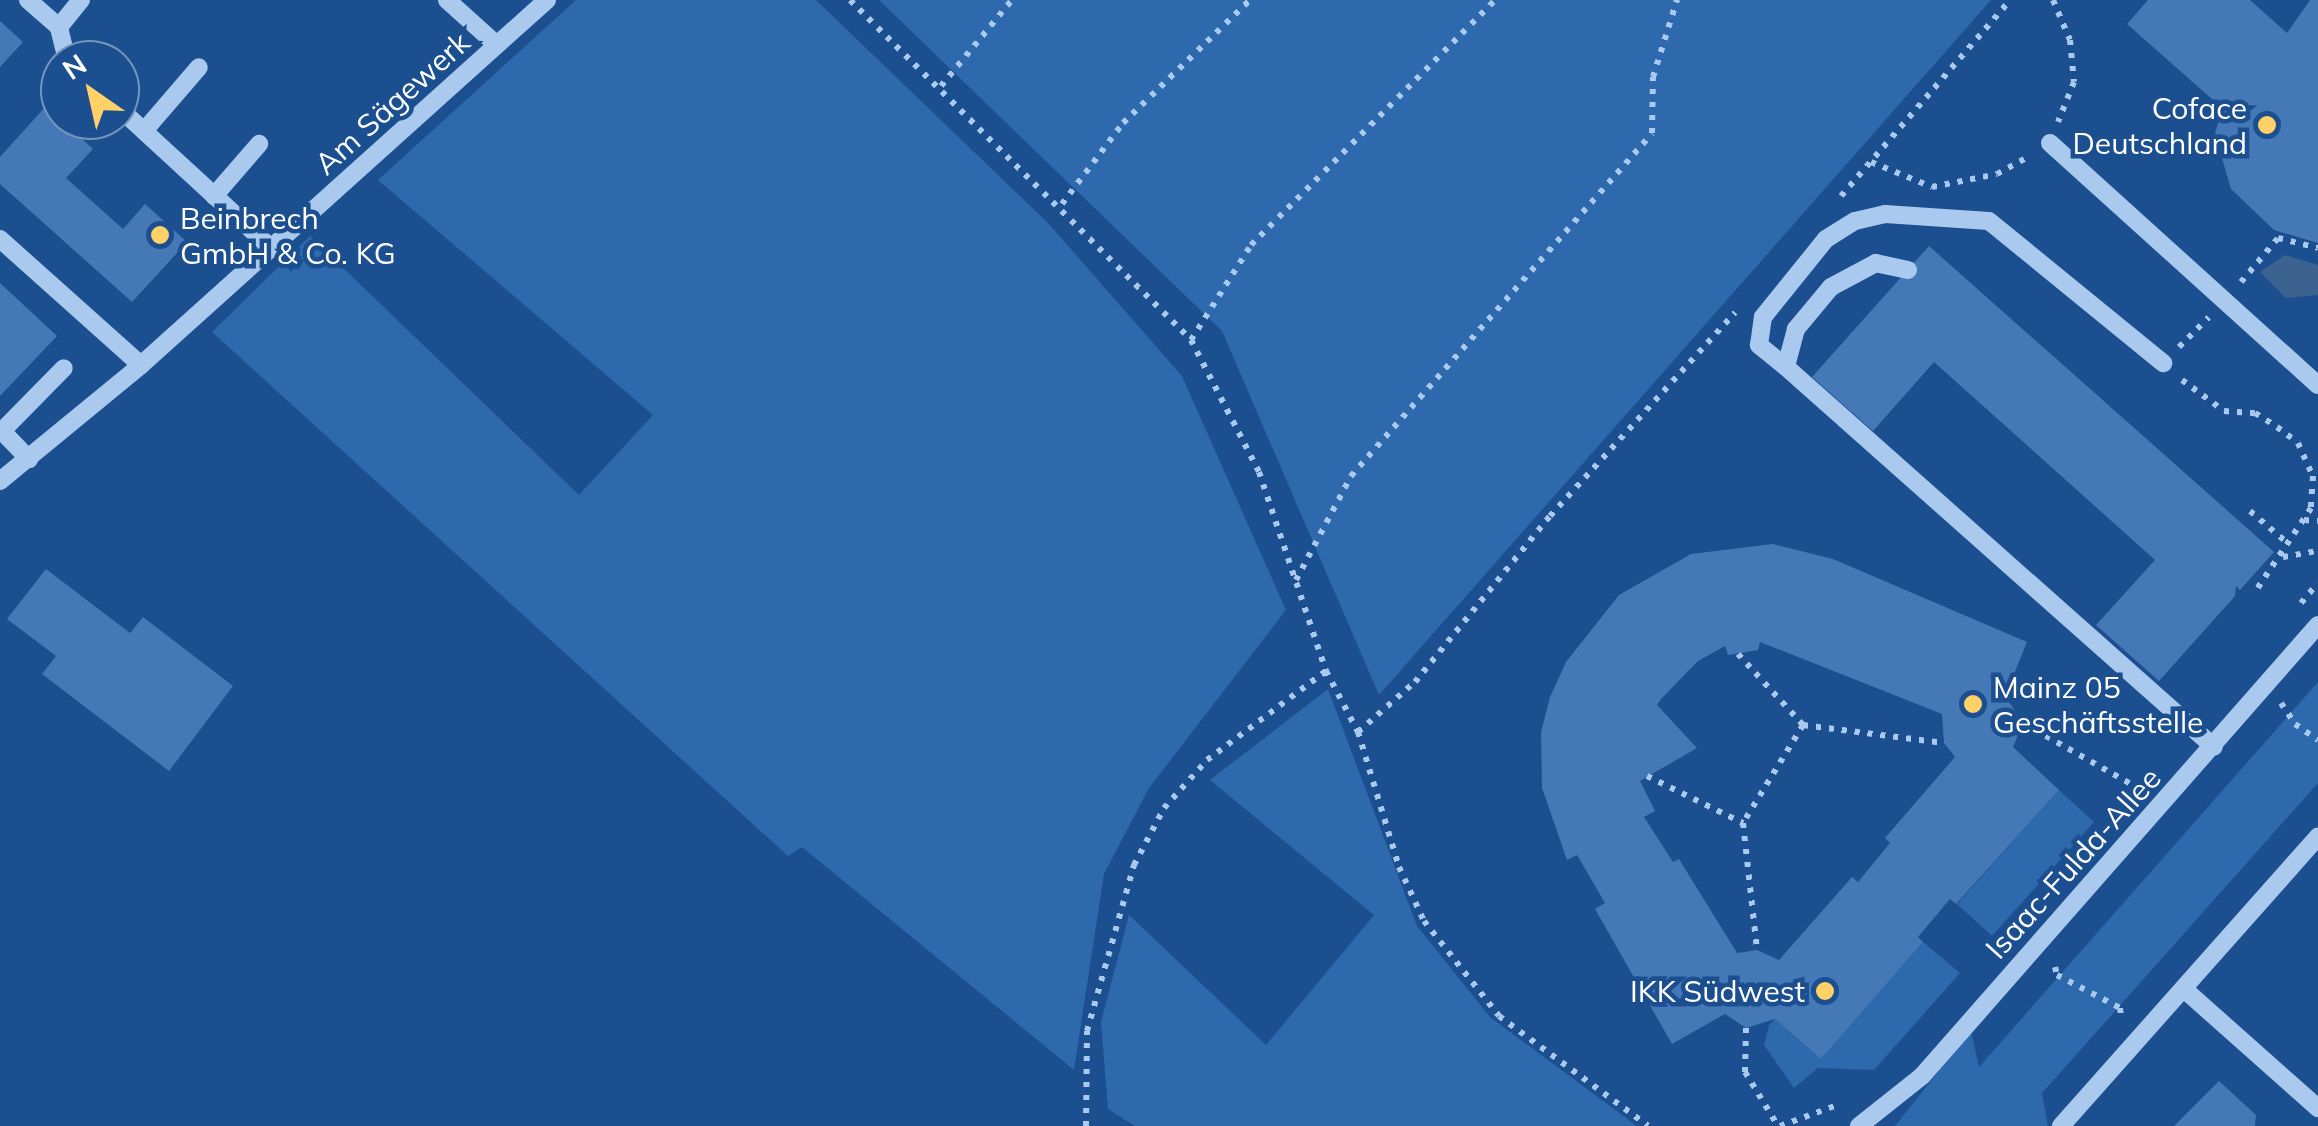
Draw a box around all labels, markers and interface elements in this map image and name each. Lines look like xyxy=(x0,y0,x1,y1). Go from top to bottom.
street label: Am Sägewerk xyxy=(307,24,477,182)
north arrow xyxy=(40,40,140,140)
text: N xyxy=(56,46,93,87)
place label: Coface Deutschland xyxy=(2072,90,2247,160)
marker: Coface Deutschland xyxy=(2256,114,2278,136)
place label: Beinbrech GmbH & Co. KG xyxy=(180,200,396,270)
marker: Beinbrech GmbH & Co. KG xyxy=(149,224,171,246)
place label: Mainz 05 Geschäftsstelle xyxy=(1993,669,2203,740)
marker: Mainz 05 Geschäftsstelle xyxy=(1962,693,1984,715)
street label: Isaac-Fulda-Allee xyxy=(1978,760,2168,966)
place label: IKK Südwest xyxy=(1630,973,1805,1009)
marker: IKK Südwest xyxy=(1814,980,1836,1002)

